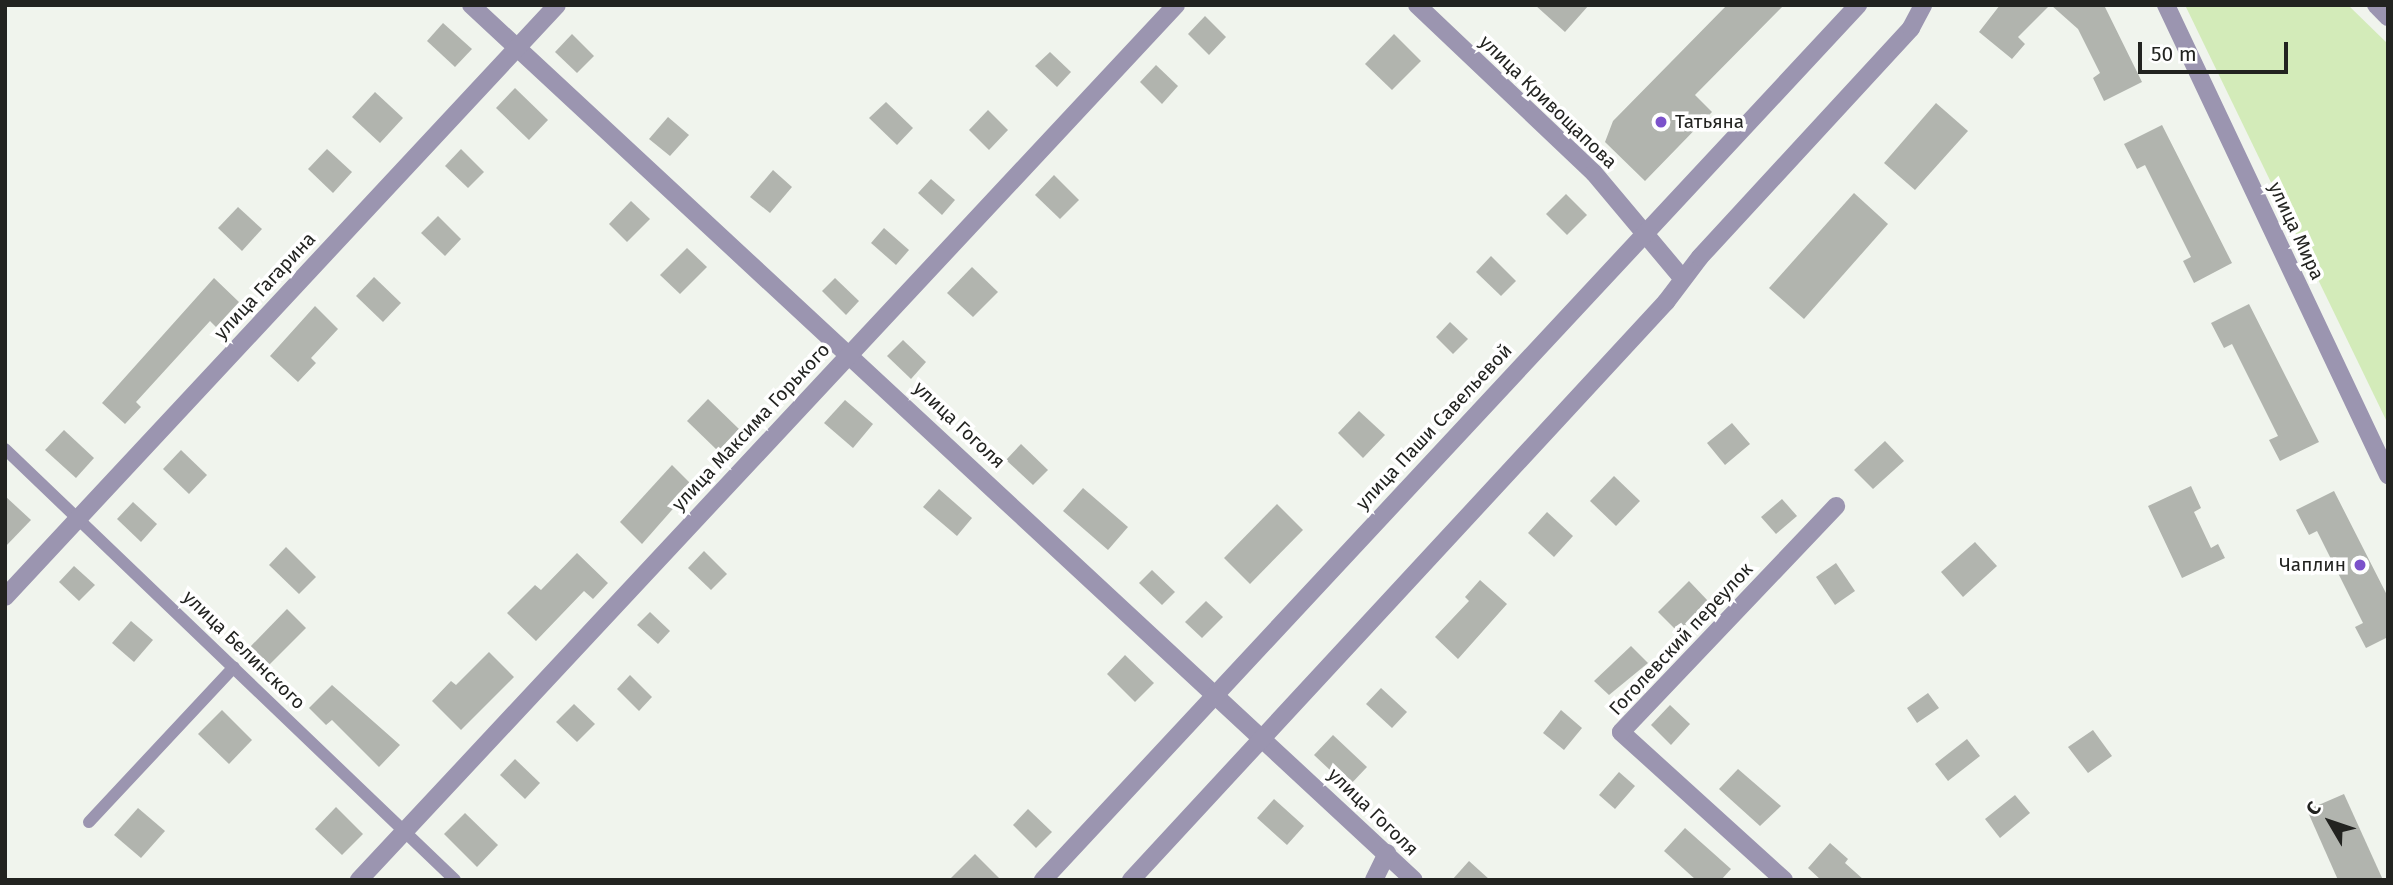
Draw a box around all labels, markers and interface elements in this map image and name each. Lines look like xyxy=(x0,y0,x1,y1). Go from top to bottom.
scale bar xyxy=(2141,28,2292,72)
street label: улица Кривощапова xyxy=(1475,31,1621,173)
text: 50 m xyxy=(2151,41,2197,67)
place label: Татьяна xyxy=(1675,111,1744,133)
marker: Татьяна xyxy=(1653,114,1669,130)
street label: улица Мира xyxy=(2263,178,2329,284)
street label: улица Гагарина xyxy=(210,228,320,344)
street label: улица Максима Горького xyxy=(667,338,835,516)
street label: улица Паши Савельевой xyxy=(1351,339,1517,515)
street label: улица Гоголя xyxy=(909,377,1009,473)
place label: Чаплин xyxy=(2279,554,2346,576)
marker: Чаплин xyxy=(2352,557,2368,573)
street label: Гоголевский переулок xyxy=(1604,558,1758,720)
street label: улица Белинского xyxy=(178,586,310,714)
street label: улица Гоголя xyxy=(1323,763,1423,861)
north arrow xyxy=(2295,787,2365,857)
text: С xyxy=(2301,797,2326,820)

